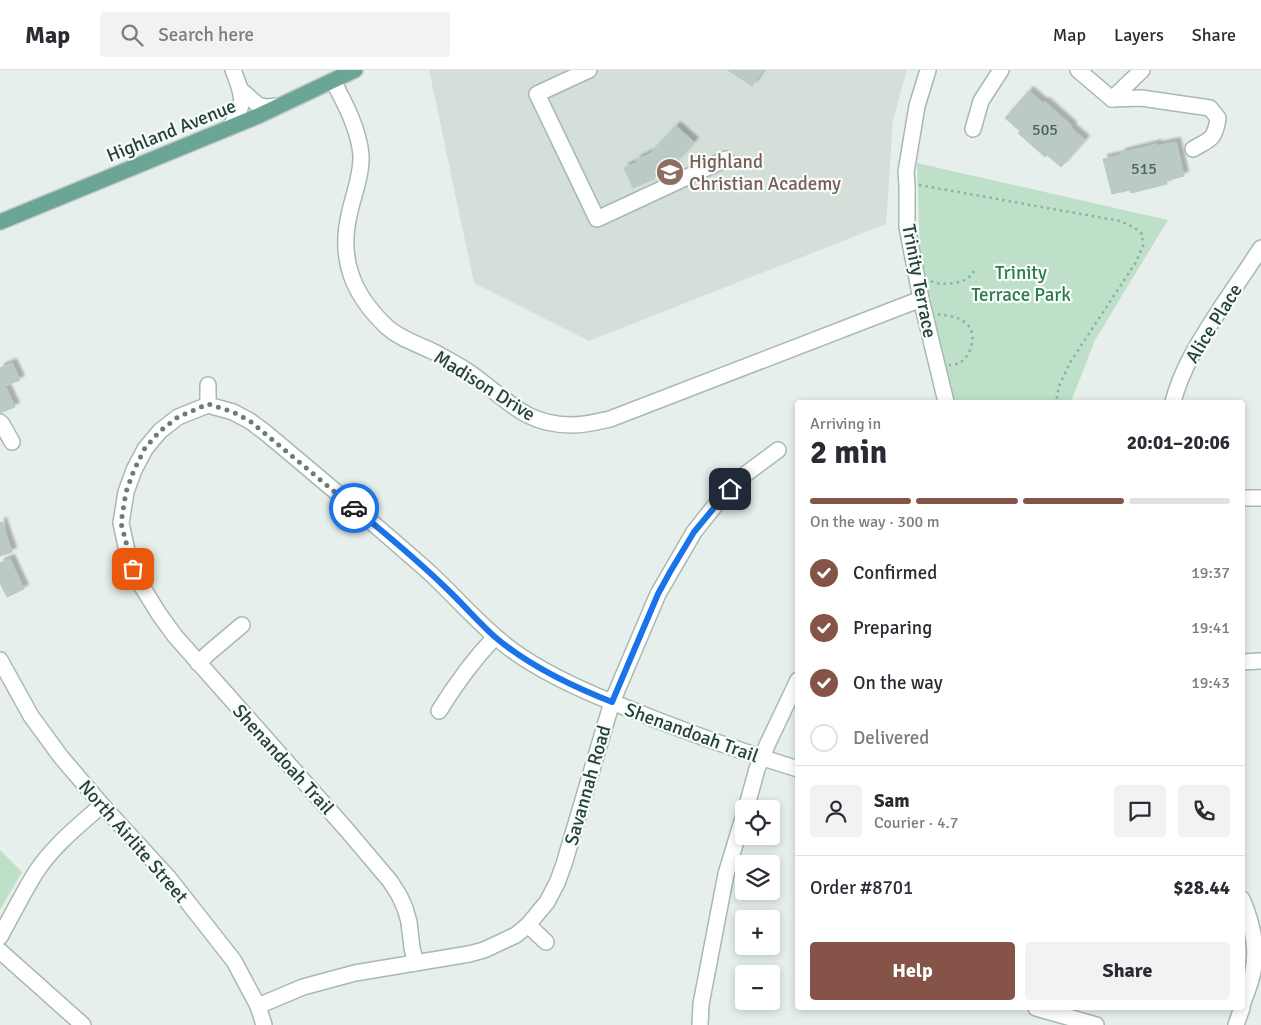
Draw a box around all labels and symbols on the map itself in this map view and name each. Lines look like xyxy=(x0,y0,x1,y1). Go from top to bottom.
street label: Highland Avenue xyxy=(103,94,240,168)
house number: 505 xyxy=(1032,120,1058,140)
place label: Highland Christian Academy xyxy=(689,150,841,196)
school or university icon: Highland Christian Academy xyxy=(655,157,685,187)
house number: 515 xyxy=(1131,159,1157,179)
street label: Trinity Terrace xyxy=(896,222,942,340)
park label: Trinity Terrace Park xyxy=(971,261,1071,307)
street label: Alice Place xyxy=(1180,279,1248,368)
street label: Madison Drive xyxy=(429,345,540,427)
pin xyxy=(709,468,751,510)
courier xyxy=(329,483,379,533)
pin xyxy=(112,548,154,590)
street label: Shenandoah Trail xyxy=(622,698,762,768)
street label: Shenandoah Trail xyxy=(227,699,339,820)
street label: Savannah Road xyxy=(559,723,617,848)
street label: North Airlite Street xyxy=(73,775,193,908)

